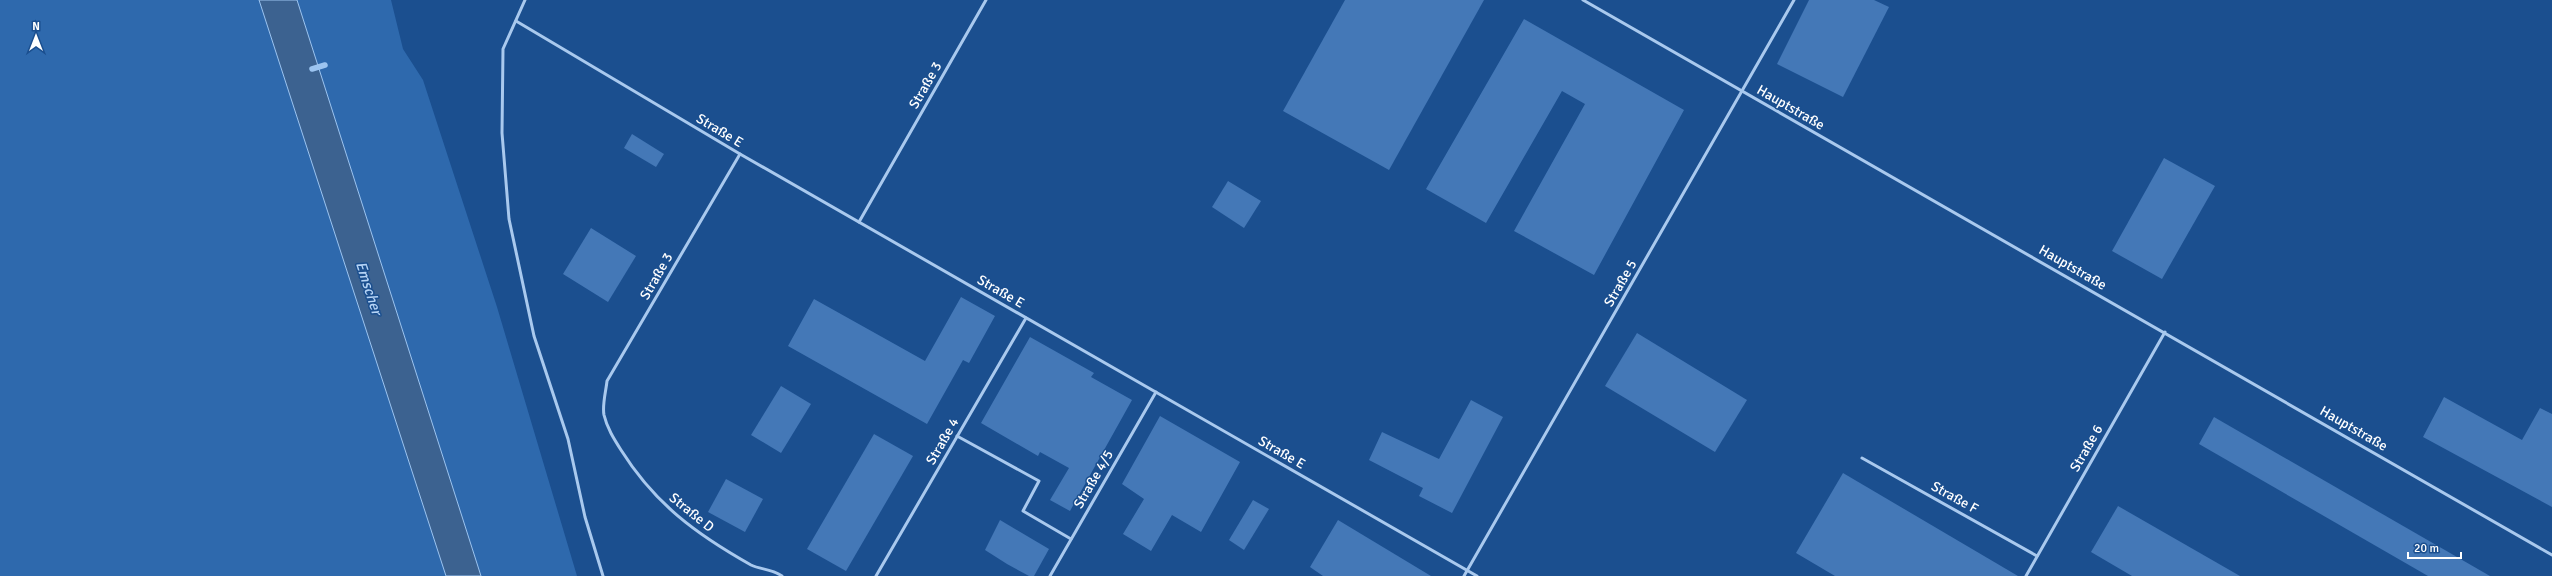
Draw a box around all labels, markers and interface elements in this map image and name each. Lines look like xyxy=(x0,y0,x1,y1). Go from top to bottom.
north arrow xyxy=(16,16,56,56)
text: N xyxy=(32,20,40,33)
street label: Straße 3 xyxy=(905,59,946,112)
street label: Hauptstraße xyxy=(1754,81,1828,134)
street label: Straße E xyxy=(693,110,746,151)
street label: Hauptstraße xyxy=(2036,241,2110,294)
street label: Straße 3 xyxy=(636,250,677,303)
street label: Straße 5 xyxy=(1600,257,1641,310)
water label: Emscher xyxy=(352,259,387,319)
street label: Straße E xyxy=(974,271,1027,312)
street label: Hauptstraße xyxy=(2317,402,2391,455)
street label: Straße 4 xyxy=(922,414,963,468)
street label: Straße 6 xyxy=(2066,422,2107,475)
street label: Straße E xyxy=(1255,432,1308,473)
street label: Straße 4/5 xyxy=(1070,447,1117,512)
street label: Straße F xyxy=(1928,478,1981,517)
street label: Straße D xyxy=(666,489,718,536)
scale bar xyxy=(2408,534,2461,560)
text: 20 m xyxy=(2414,541,2439,556)

